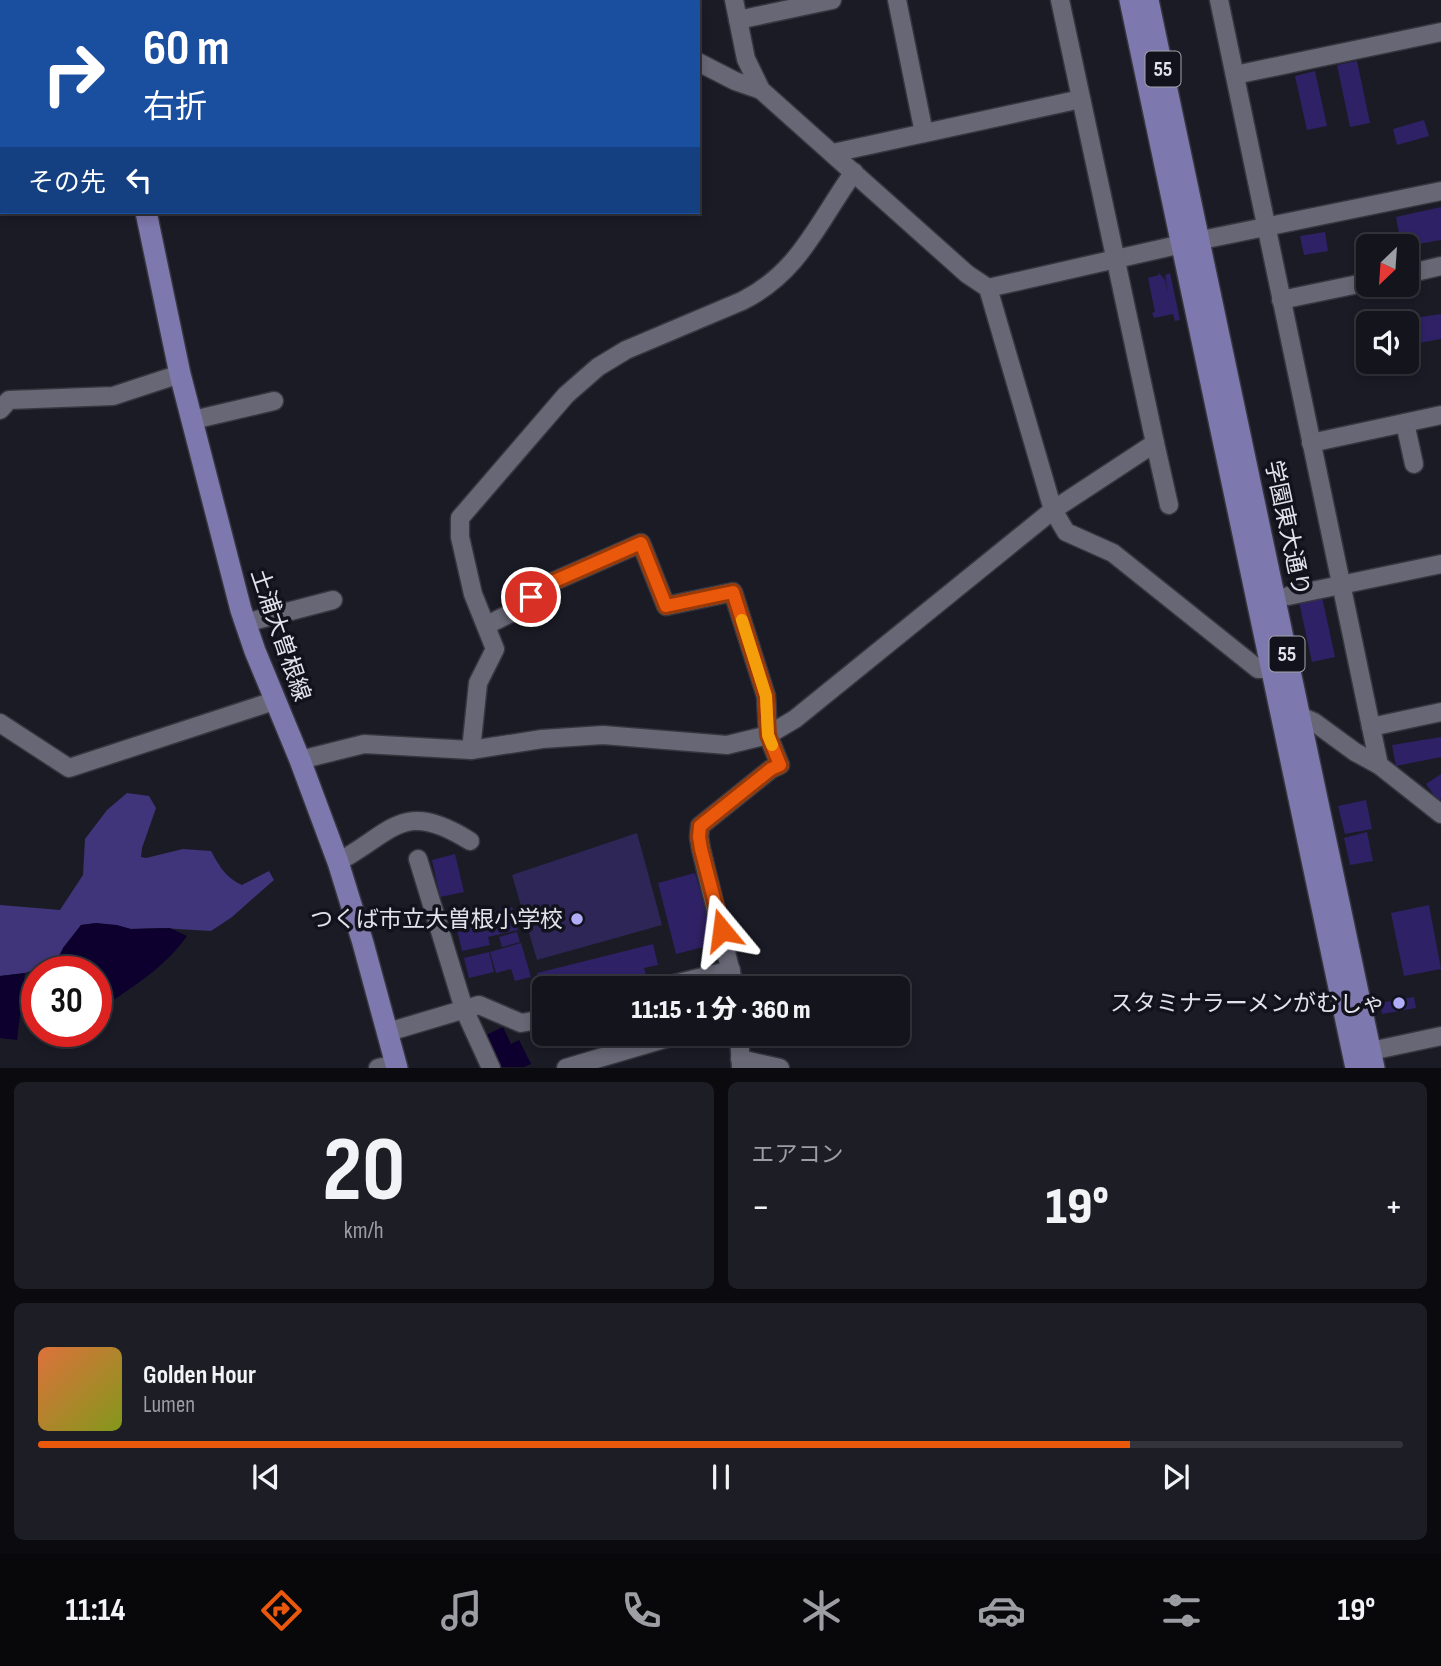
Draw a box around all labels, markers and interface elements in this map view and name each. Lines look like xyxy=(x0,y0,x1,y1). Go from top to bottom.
text: 60 m xyxy=(143,20,230,79)
icon: right xyxy=(28,28,119,119)
road number: 55 xyxy=(1146,52,1180,86)
text: 右折 xyxy=(143,88,207,127)
icon: left xyxy=(120,161,158,199)
text: その先 xyxy=(28,168,106,199)
north arrow xyxy=(1356,234,1419,298)
map controls xyxy=(1356,234,1419,374)
button: sound xyxy=(1356,311,1419,374)
street label: 学園東大通り xyxy=(1259,458,1315,599)
street label: 土浦大曽根線 xyxy=(244,566,316,705)
pin xyxy=(501,567,561,627)
icon: arrive xyxy=(512,578,550,616)
road number: 55 xyxy=(1270,636,1304,672)
position arrow xyxy=(685,893,759,967)
place label: つくば市立大曽根小学校 xyxy=(310,906,563,934)
marker: つくば市立大曽根小学校 xyxy=(569,911,585,927)
speed limit sign: 30 xyxy=(21,956,112,1047)
place label: スタミナラーメンがむしゃ xyxy=(1110,990,1385,1018)
text: 11:15 · 1 分 · 360 m xyxy=(632,995,810,1026)
marker: スタミナラーメンがむしゃ xyxy=(1391,995,1407,1011)
text: 20 xyxy=(322,1117,405,1226)
text: エアコン xyxy=(752,1141,844,1169)
text: 19° xyxy=(1046,1176,1109,1239)
text: − xyxy=(752,1185,770,1230)
text: + xyxy=(1384,1185,1403,1230)
text: km/h xyxy=(344,1217,384,1245)
text: Golden Hour xyxy=(143,1360,256,1391)
text: Lumen xyxy=(143,1391,195,1419)
icon: previous xyxy=(247,1458,285,1496)
icon: pause xyxy=(702,1458,740,1496)
icon: next xyxy=(1157,1458,1195,1496)
icon: directions xyxy=(257,1586,306,1635)
icon: music xyxy=(437,1586,486,1635)
icon: phone xyxy=(617,1586,666,1635)
icon: climate xyxy=(797,1586,846,1635)
icon: car xyxy=(977,1586,1026,1635)
icon: filters xyxy=(1157,1586,1206,1635)
text: 11:14 xyxy=(66,1591,126,1630)
text: 19° xyxy=(1338,1591,1375,1630)

